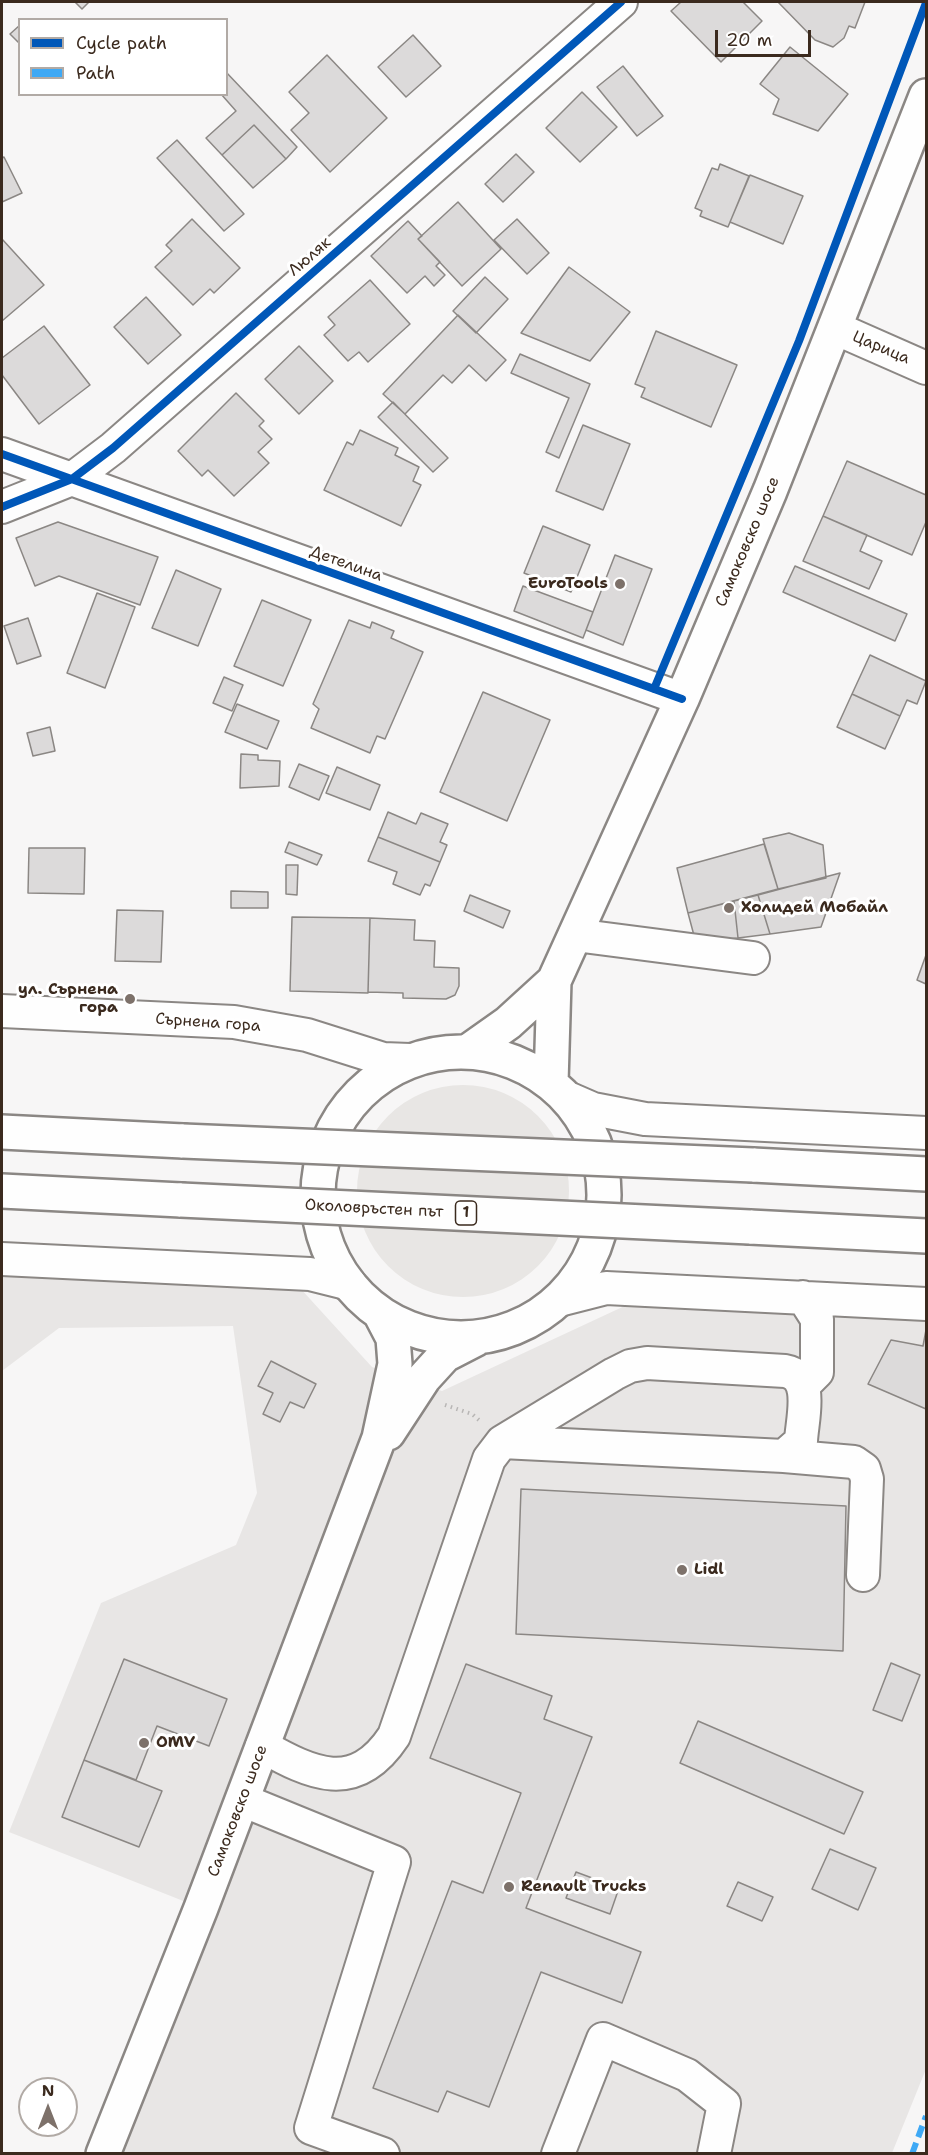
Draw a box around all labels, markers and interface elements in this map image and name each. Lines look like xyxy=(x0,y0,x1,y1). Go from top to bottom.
legend xyxy=(18,18,228,96)
scale bar xyxy=(718,18,814,56)
text: 20 m xyxy=(726,28,772,52)
text: Cycle path xyxy=(76,31,167,55)
text: Path xyxy=(76,61,115,85)
street label: Люляк xyxy=(285,233,335,281)
street label: Царица xyxy=(849,327,913,369)
street label: Самоковско шосе xyxy=(712,474,784,610)
street label: Детелина xyxy=(307,542,385,586)
place label: EuroTools xyxy=(528,574,608,594)
marker: EuroTools xyxy=(613,577,627,591)
place label: Холидей Мобайл xyxy=(741,898,888,918)
marker: Холидей Мобайл xyxy=(722,901,736,915)
place label: ул. Сърнена гора xyxy=(18,980,118,1018)
marker: ул. Сърнена гора xyxy=(123,992,137,1006)
street label: Сърнена гора xyxy=(155,1010,261,1036)
street label: Околовръстен път xyxy=(304,1196,444,1222)
road number: 1 xyxy=(456,1201,476,1225)
place label: Lidl xyxy=(694,1560,724,1580)
marker: Lidl xyxy=(675,1563,689,1577)
place label: OMV xyxy=(156,1733,195,1753)
marker: OMV xyxy=(137,1736,151,1750)
street label: Самоковско шосе xyxy=(204,1742,272,1880)
place label: Renault Trucks xyxy=(521,1877,646,1897)
marker: Renault Trucks xyxy=(502,1880,516,1894)
north arrow xyxy=(18,2077,78,2137)
text: N xyxy=(42,2080,54,2101)

